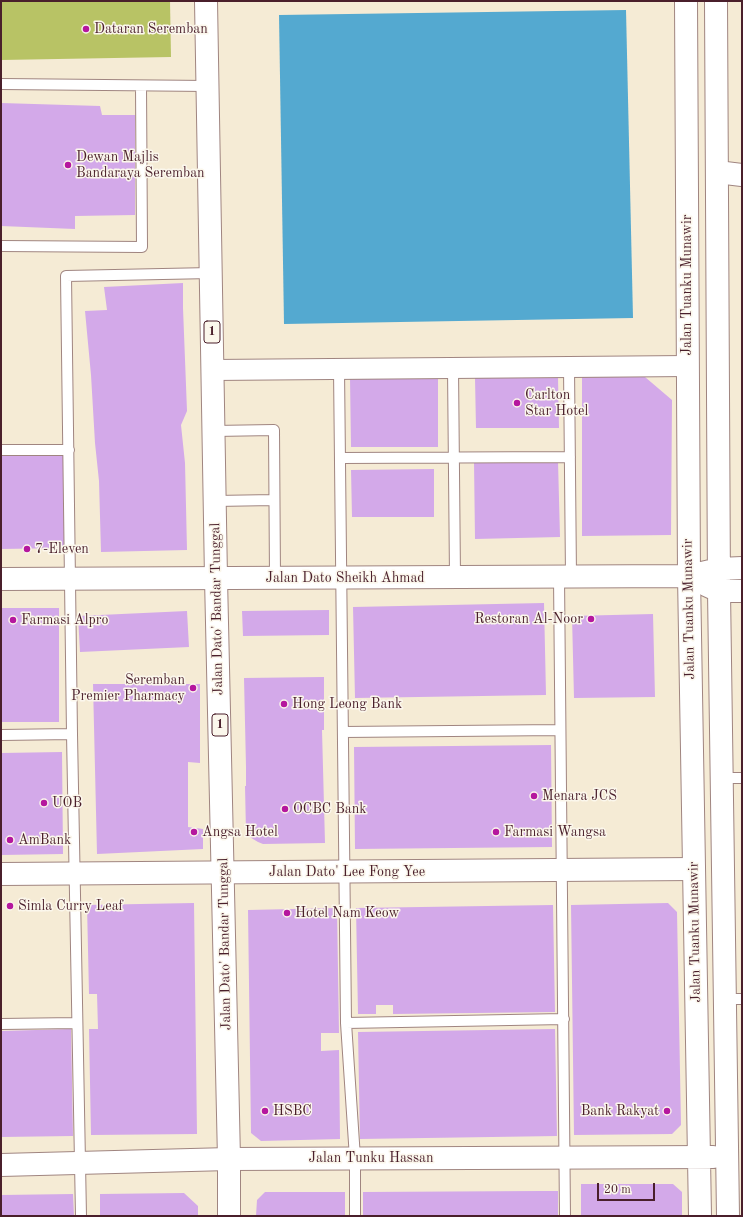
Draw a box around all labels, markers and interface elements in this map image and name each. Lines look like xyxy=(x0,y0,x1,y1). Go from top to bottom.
place label: Dataran Seremban xyxy=(94,21,208,37)
marker: Dataran Seremban xyxy=(81,24,91,34)
place label: Dewan Majlis Bandaraya Seremban xyxy=(76,149,205,182)
marker: Dewan Majlis Bandaraya Seremban xyxy=(63,160,73,170)
street label: Jalan Tuanku Munawir xyxy=(679,214,695,356)
road number: 1 xyxy=(204,321,220,343)
place label: Carlton Star Hotel xyxy=(525,387,588,420)
marker: Carlton Star Hotel xyxy=(512,398,522,408)
street label: Jalan Dato' Bandar Tunggal xyxy=(207,523,227,695)
street label: Jalan Tuanku Munawir xyxy=(679,538,699,680)
place label: 7-Eleven xyxy=(35,541,89,557)
marker: 7-Eleven xyxy=(22,544,32,554)
street label: Jalan Dato Sheikh Ahmad xyxy=(265,570,425,586)
place label: Restoran Al-Noor xyxy=(474,611,583,627)
place label: Farmasi Alpro xyxy=(21,612,108,628)
marker: Restoran Al-Noor xyxy=(586,614,596,624)
marker: Farmasi Alpro xyxy=(8,615,18,625)
place label: Seremban Premier Pharmacy xyxy=(71,672,185,704)
marker: Seremban Premier Pharmacy xyxy=(188,683,198,693)
place label: Hong Leong Bank xyxy=(292,696,402,712)
marker: Hong Leong Bank xyxy=(279,699,289,709)
road number: 1 xyxy=(212,714,228,736)
place label: Menara JCS xyxy=(542,788,617,804)
marker: Menara JCS xyxy=(529,791,539,801)
place label: UOB xyxy=(52,795,82,811)
marker: UOB xyxy=(39,798,49,808)
place label: OCBC Bank xyxy=(293,801,367,817)
marker: OCBC Bank xyxy=(280,804,290,814)
place label: Angsa Hotel xyxy=(202,824,278,840)
place label: Farmasi Wangsa xyxy=(504,824,606,840)
marker: Angsa Hotel xyxy=(189,827,199,837)
marker: Farmasi Wangsa xyxy=(491,827,501,837)
place label: AmBank xyxy=(18,832,71,848)
marker: AmBank xyxy=(5,835,15,845)
street label: Jalan Dato' Bandar Tunggal xyxy=(215,858,235,1030)
street label: Jalan Tuanku Munawir xyxy=(685,861,705,1003)
street label: Jalan Dato' Lee Fong Yee xyxy=(269,864,425,880)
place label: Simla Curry Leaf xyxy=(18,898,123,914)
marker: Simla Curry Leaf xyxy=(5,901,15,911)
place label: Hotel Nam Keow xyxy=(295,905,399,921)
marker: Hotel Nam Keow xyxy=(282,908,292,918)
place label: HSBC xyxy=(273,1103,312,1119)
place label: Bank Rakyat xyxy=(581,1103,659,1119)
marker: HSBC xyxy=(260,1106,270,1116)
marker: Bank Rakyat xyxy=(662,1106,672,1116)
street label: Jalan Tunku Hassan xyxy=(309,1150,433,1166)
scale bar xyxy=(599,1175,657,1201)
text: 20 m xyxy=(604,1184,631,1196)

